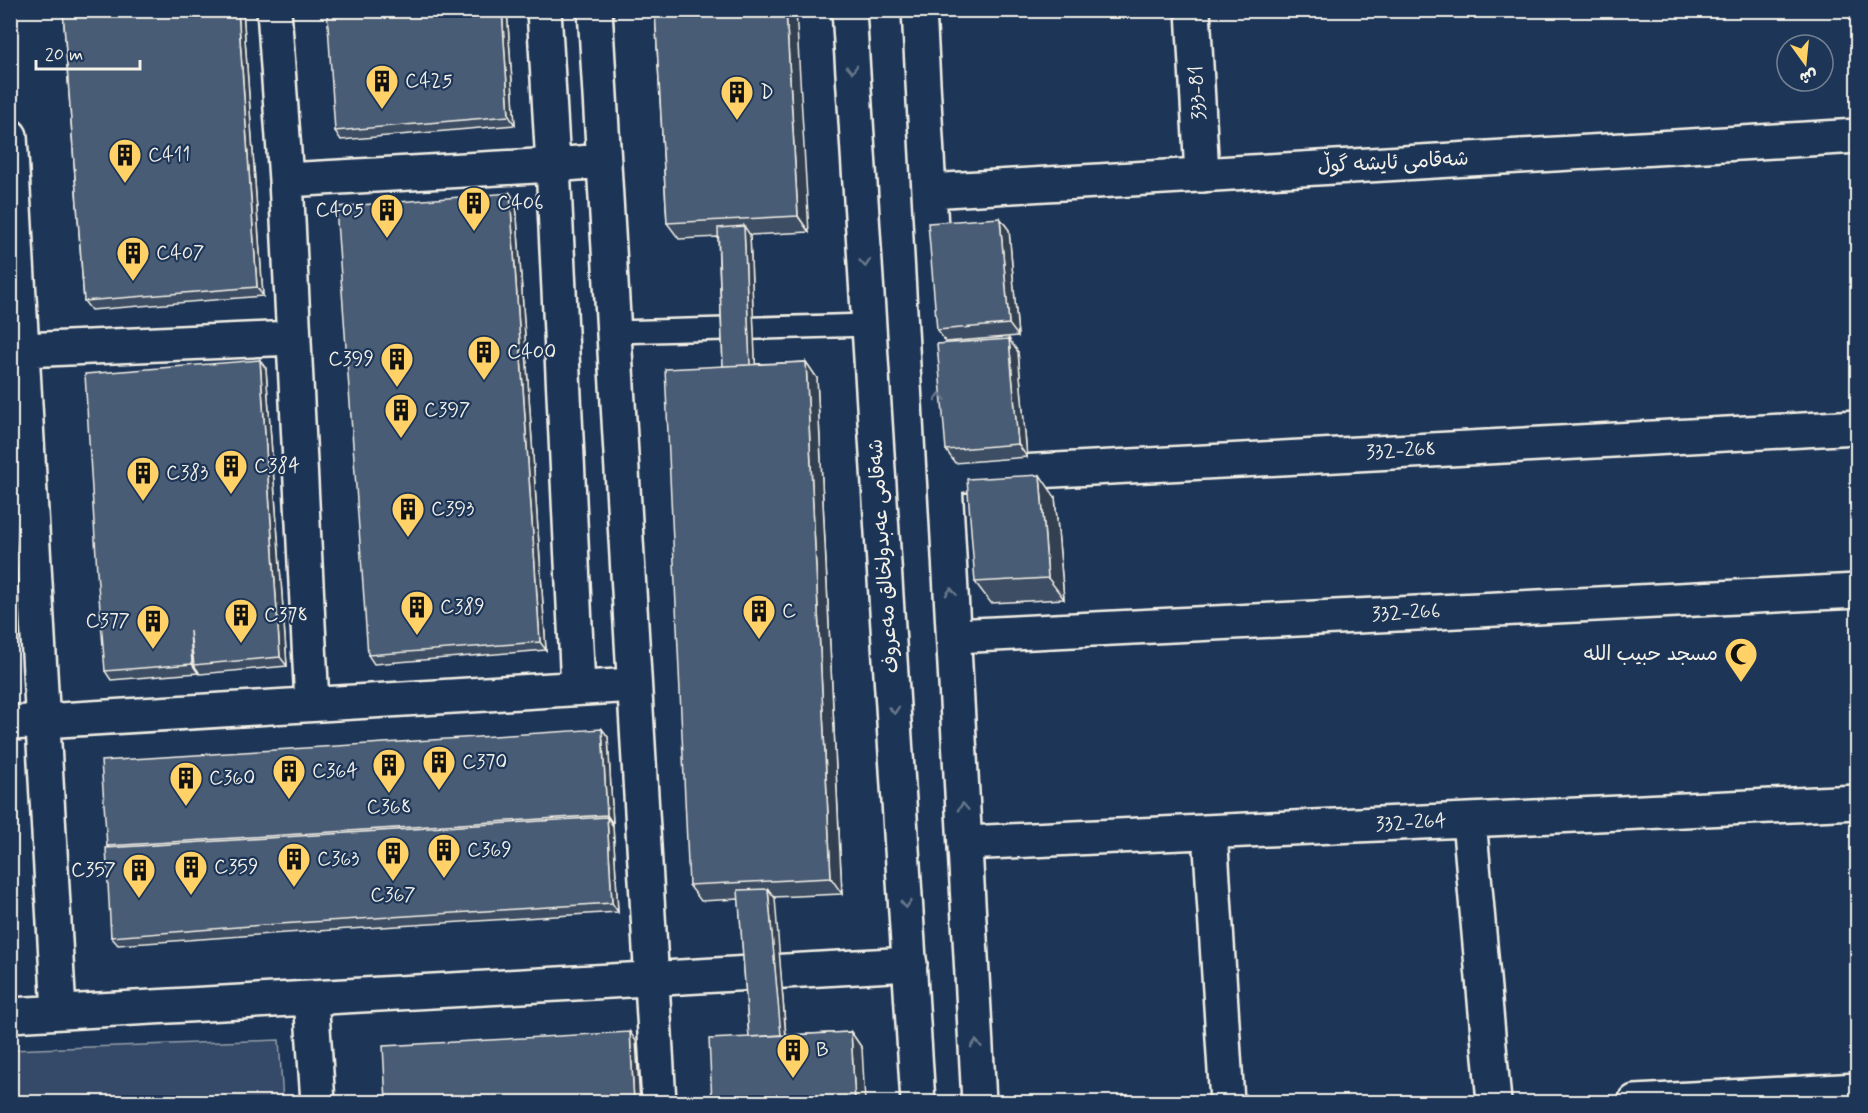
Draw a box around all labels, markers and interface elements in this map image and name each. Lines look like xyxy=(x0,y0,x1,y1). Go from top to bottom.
scale bar xyxy=(36,33,140,71)
north arrow xyxy=(1775,33,1835,93)
text: 20 m xyxy=(45,43,83,67)
building icon: C425 xyxy=(364,63,400,110)
one-way arrow xyxy=(846,64,859,73)
text: ش xyxy=(1797,64,1820,88)
street label: 333-81 xyxy=(1183,65,1213,121)
place label: C425 xyxy=(405,68,453,95)
building icon: D xyxy=(719,74,755,121)
place label: D xyxy=(760,79,774,106)
building icon: C411 xyxy=(107,137,143,184)
place label: C411 xyxy=(148,142,190,169)
street label: شەقامی ئایشە گوڵ xyxy=(1317,144,1469,180)
building icon: C406 xyxy=(456,185,492,232)
place label: C406 xyxy=(497,190,544,217)
building icon: C405 xyxy=(369,192,405,239)
place label: C405 xyxy=(316,197,364,224)
building icon: C407 xyxy=(115,235,151,282)
place label: C407 xyxy=(156,240,204,267)
one-way arrow xyxy=(858,259,871,268)
building icon: C400 xyxy=(466,334,502,381)
place label: C400 xyxy=(507,339,556,366)
building icon: C399 xyxy=(379,341,415,388)
place label: C399 xyxy=(328,346,374,373)
building icon: C397 xyxy=(383,392,419,439)
one-way arrow xyxy=(934,393,947,402)
place label: C397 xyxy=(424,397,470,424)
street label: 332-268 xyxy=(1365,436,1437,466)
street label: شەقامی عەبدولخالق مەعروف xyxy=(862,438,906,674)
building icon: C384 xyxy=(213,448,249,495)
place label: C384 xyxy=(254,453,300,480)
building icon: C383 xyxy=(125,455,161,502)
place label: C383 xyxy=(166,460,208,487)
building icon: C393 xyxy=(390,491,426,538)
place label: C393 xyxy=(431,496,474,523)
one-way arrow xyxy=(945,587,958,596)
building icon: C389 xyxy=(399,589,435,636)
building icon: C xyxy=(741,593,777,640)
place label: C389 xyxy=(440,594,485,621)
building icon: C378 xyxy=(223,597,259,644)
place label: C xyxy=(782,598,796,625)
street label: 332-266 xyxy=(1371,598,1441,628)
place label: C378 xyxy=(264,602,308,629)
building icon: C377 xyxy=(135,603,171,650)
place label: C377 xyxy=(86,608,130,635)
mosque icon: مسجد حبيب الله xyxy=(1723,636,1759,683)
place label: مسجد حبيب الله xyxy=(1584,641,1718,668)
one-way arrow xyxy=(887,705,900,714)
building icon: C370 xyxy=(421,744,457,791)
building icon: C368 xyxy=(371,747,407,794)
place label: C370 xyxy=(462,749,507,776)
building icon: C364 xyxy=(271,753,307,800)
place label: C364 xyxy=(312,758,358,785)
building icon: C360 xyxy=(168,760,204,807)
place label: C360 xyxy=(209,765,255,792)
place label: C368 xyxy=(366,794,412,821)
one-way arrow xyxy=(957,803,970,812)
street label: 332-264 xyxy=(1375,808,1447,838)
building icon: C369 xyxy=(426,832,462,879)
building icon: C367 xyxy=(375,835,411,882)
place label: C369 xyxy=(467,837,512,864)
building icon: C363 xyxy=(276,841,312,888)
place label: C363 xyxy=(317,846,359,873)
building icon: C359 xyxy=(173,849,209,896)
building icon: C357 xyxy=(121,852,157,899)
place label: C359 xyxy=(214,854,258,881)
place label: C357 xyxy=(71,857,116,884)
place label: C367 xyxy=(370,882,416,909)
one-way arrow xyxy=(900,900,913,909)
building icon: B xyxy=(775,1032,811,1079)
place label: B xyxy=(816,1037,829,1064)
one-way arrow xyxy=(970,1040,983,1049)

